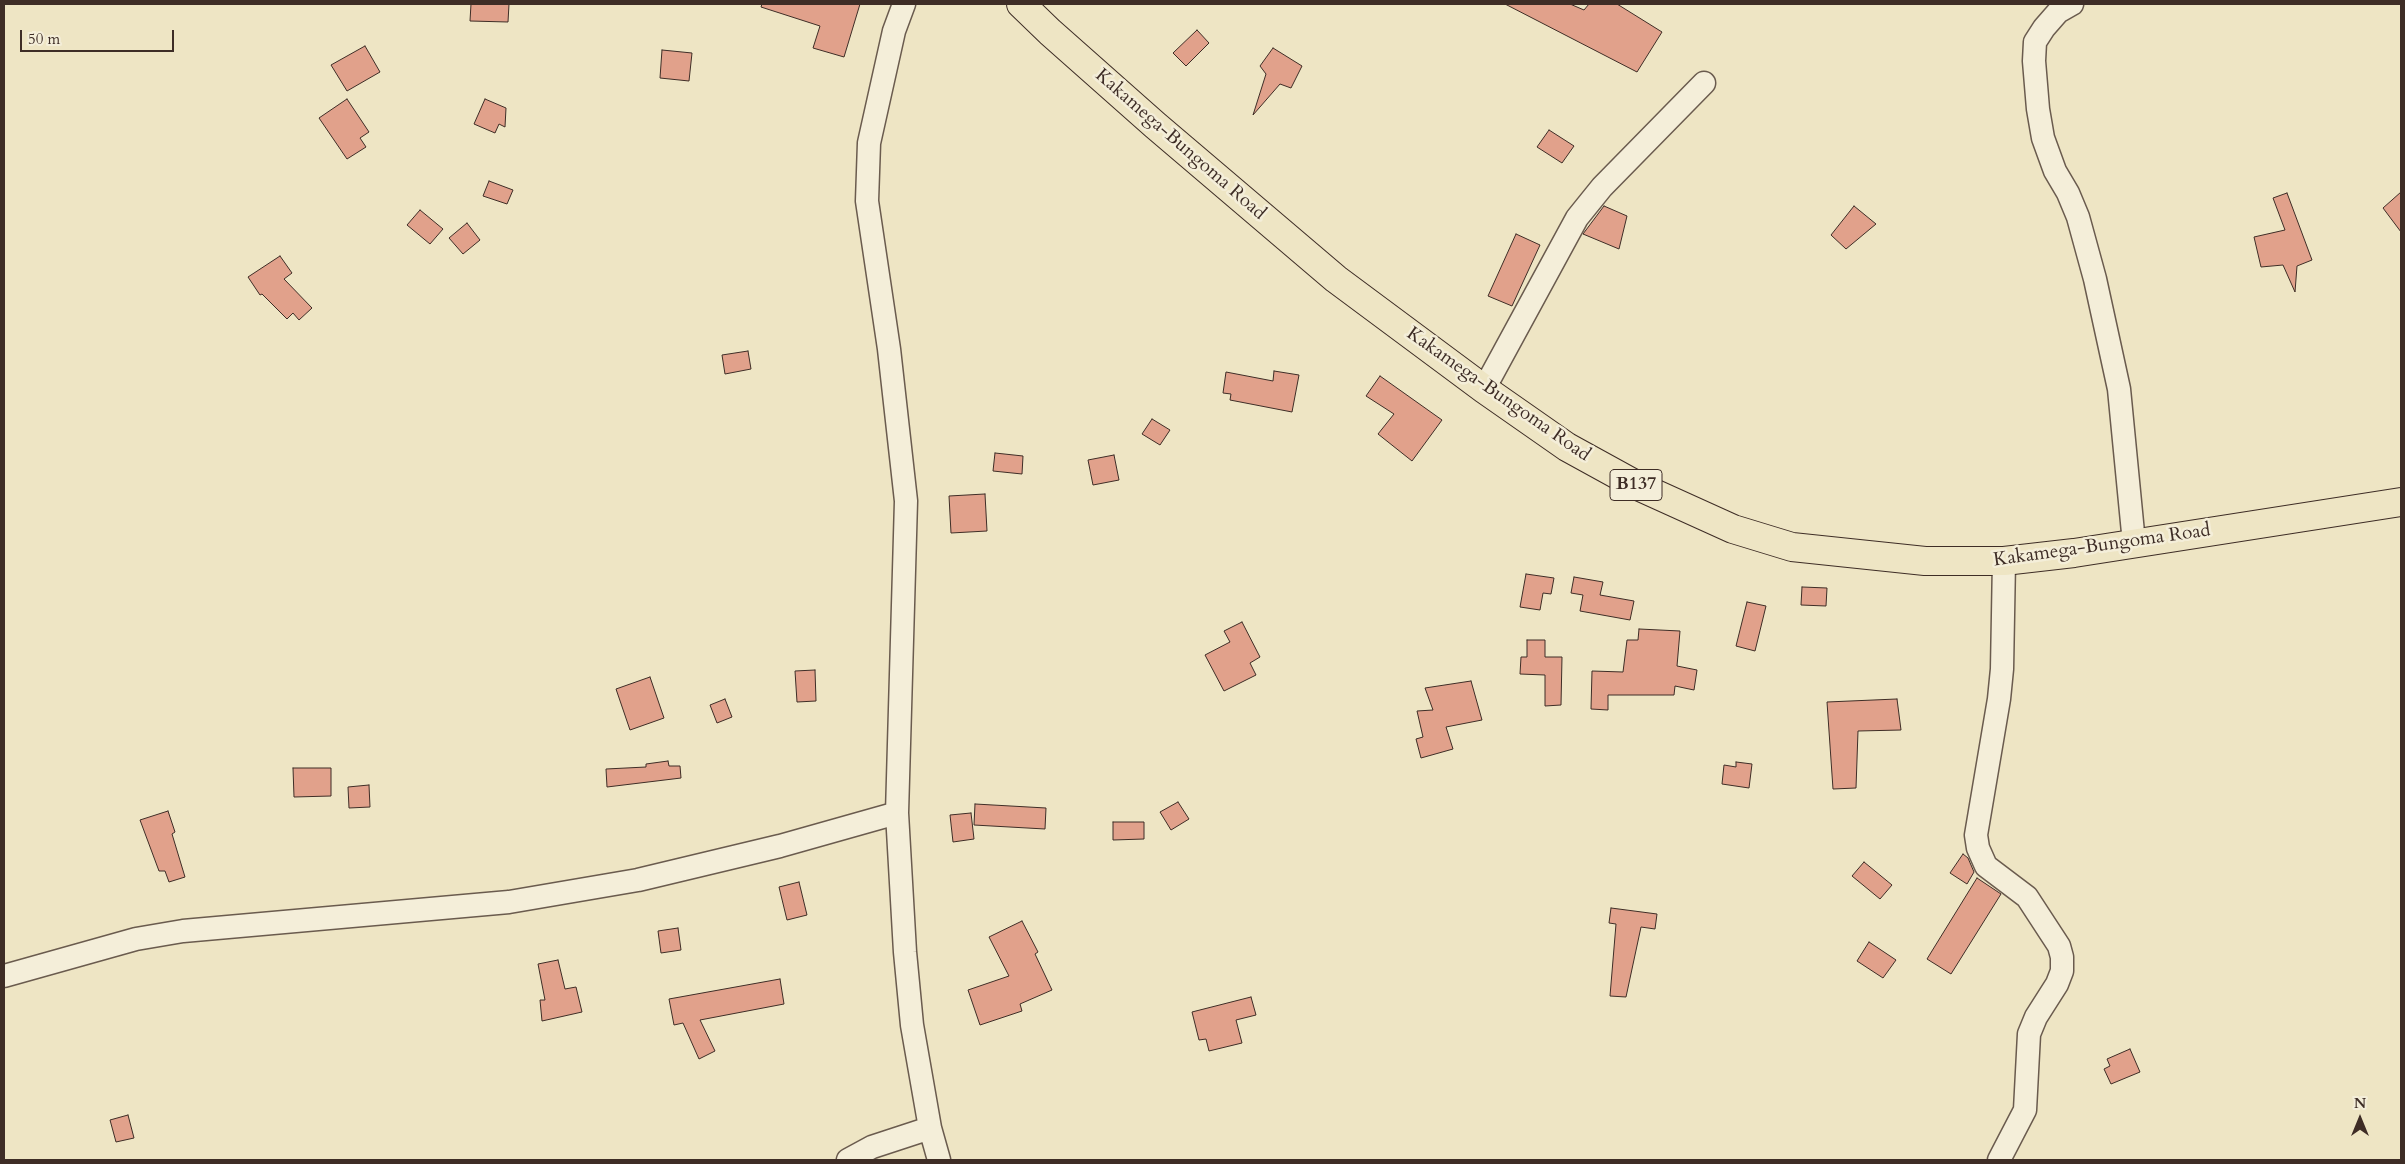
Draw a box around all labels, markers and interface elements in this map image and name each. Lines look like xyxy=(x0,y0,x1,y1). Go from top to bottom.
scale bar xyxy=(22,20,176,52)
text: 50 m xyxy=(28,29,60,49)
street label: Kakamega-Bungoma Road xyxy=(1090,65,1270,225)
street label: Kakamega-Bungoma Road xyxy=(1402,323,1594,467)
road number: B137 xyxy=(1610,470,1662,500)
street label: Kakamega-Bungoma Road xyxy=(1992,519,2212,573)
north arrow xyxy=(2335,1094,2385,1144)
text: N xyxy=(2354,1094,2366,1113)

